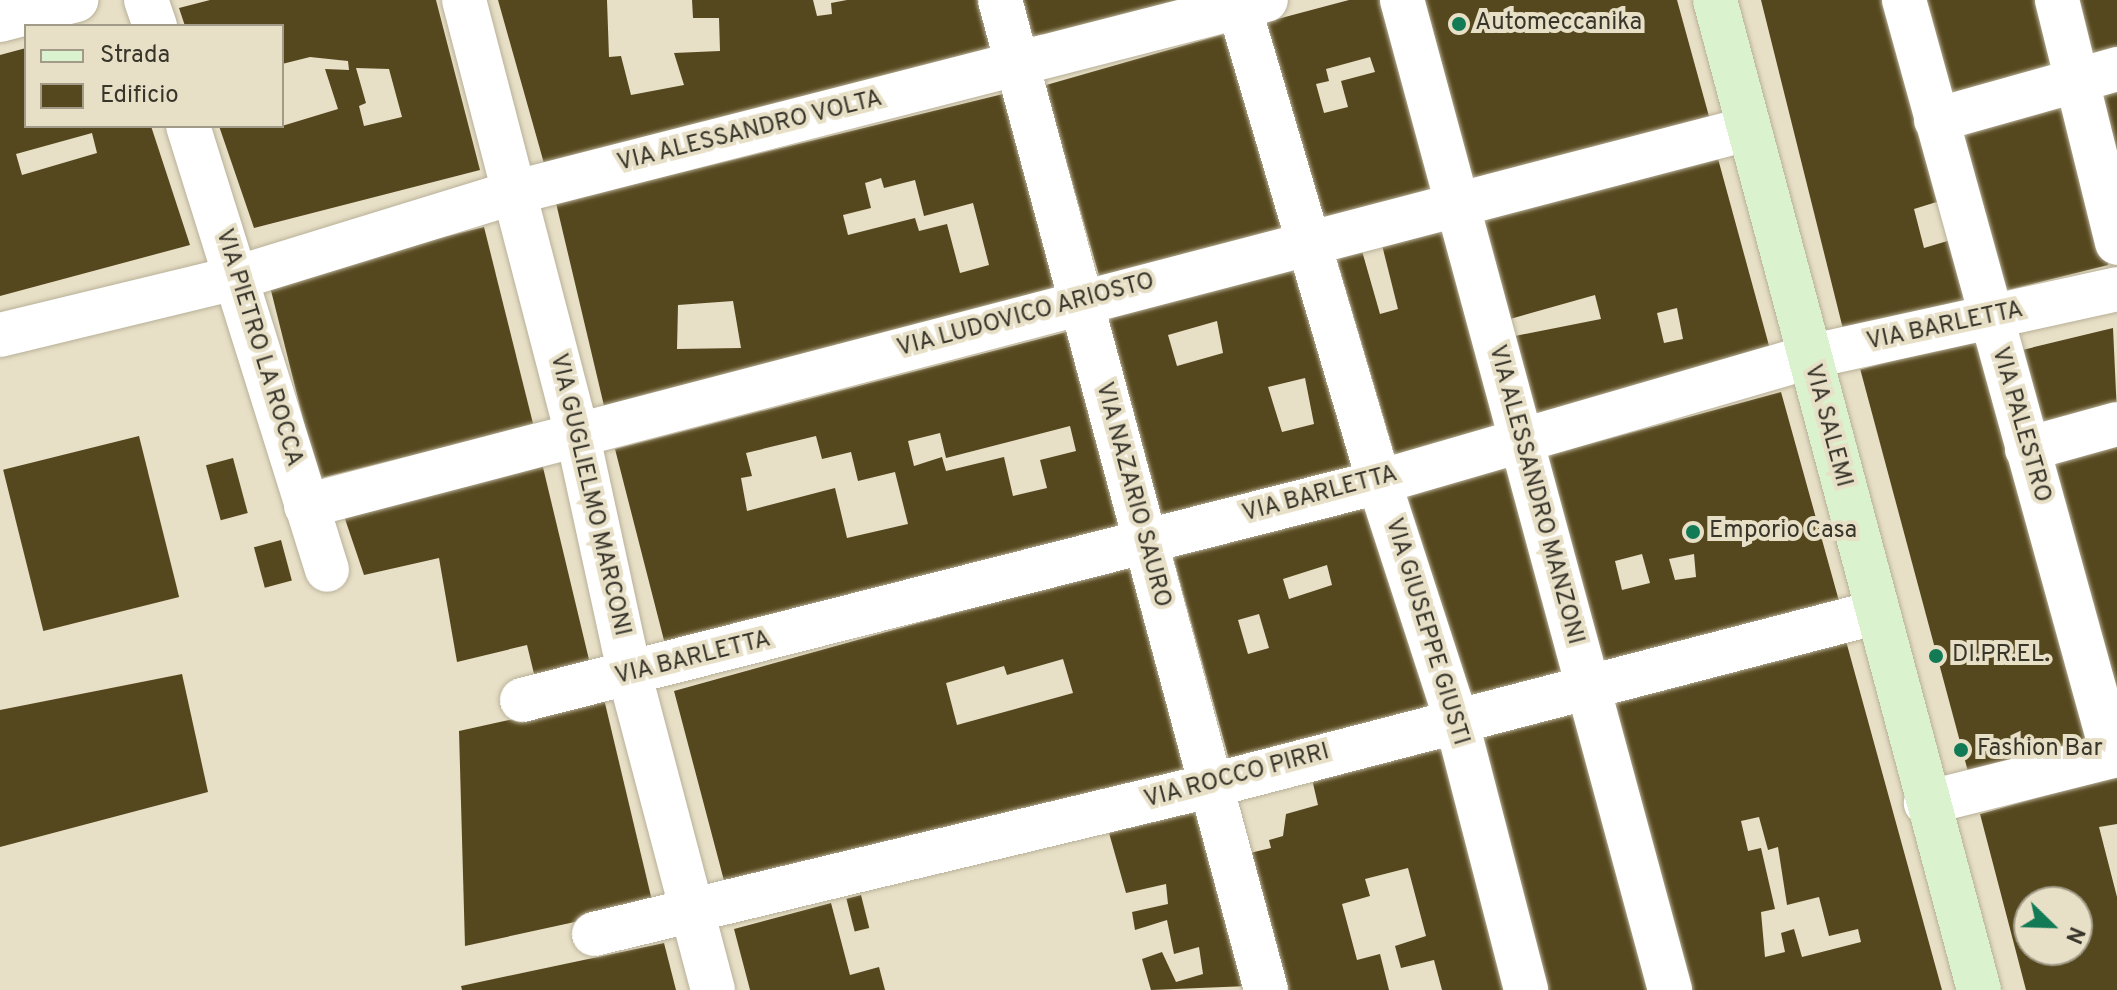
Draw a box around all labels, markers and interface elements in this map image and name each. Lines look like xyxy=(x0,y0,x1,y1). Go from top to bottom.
place label: Automeccanika xyxy=(1475,10,1642,38)
marker: Automeccanika xyxy=(1450,15,1468,33)
legend xyxy=(24,24,284,128)
text: Strada xyxy=(100,41,170,71)
text: Edificio xyxy=(100,81,179,111)
street label: VIA ALESSANDRO VOLTA xyxy=(613,85,887,179)
street label: VIA PIETRO LA ROCCA xyxy=(208,225,308,471)
street label: VIA LUDOVICO ARIOSTO xyxy=(893,268,1159,364)
street label: VIA BARLETTA xyxy=(1864,296,2026,358)
street label: VIA ALESSANDRO MANZONI xyxy=(1481,341,1589,649)
street label: VIA PALESTRO xyxy=(1984,344,2056,506)
street label: VIA GUGLIELMO MARCONI xyxy=(542,350,636,640)
street label: VIA SALEMI xyxy=(1797,361,1857,491)
street label: VIA NAZARIO SAURO xyxy=(1088,379,1176,611)
street label: VIA BARLETTA xyxy=(1239,460,1401,530)
street label: VIA GIUSEPPE GIUSTI xyxy=(1378,514,1474,750)
place label: Emporio Casa xyxy=(1709,518,1857,546)
marker: Emporio Casa xyxy=(1684,523,1702,541)
street label: VIA BARLETTA xyxy=(612,626,774,692)
place label: DI.PR.EL. xyxy=(1952,642,2050,670)
marker: DI.PR.EL. xyxy=(1927,647,1945,665)
place label: Fashion Bar xyxy=(1977,736,2103,764)
street label: VIA ROCCO PIRRI xyxy=(1141,738,1333,816)
marker: Fashion Bar xyxy=(1952,741,1970,759)
north arrow xyxy=(2013,886,2093,966)
text: N xyxy=(2058,922,2089,947)

